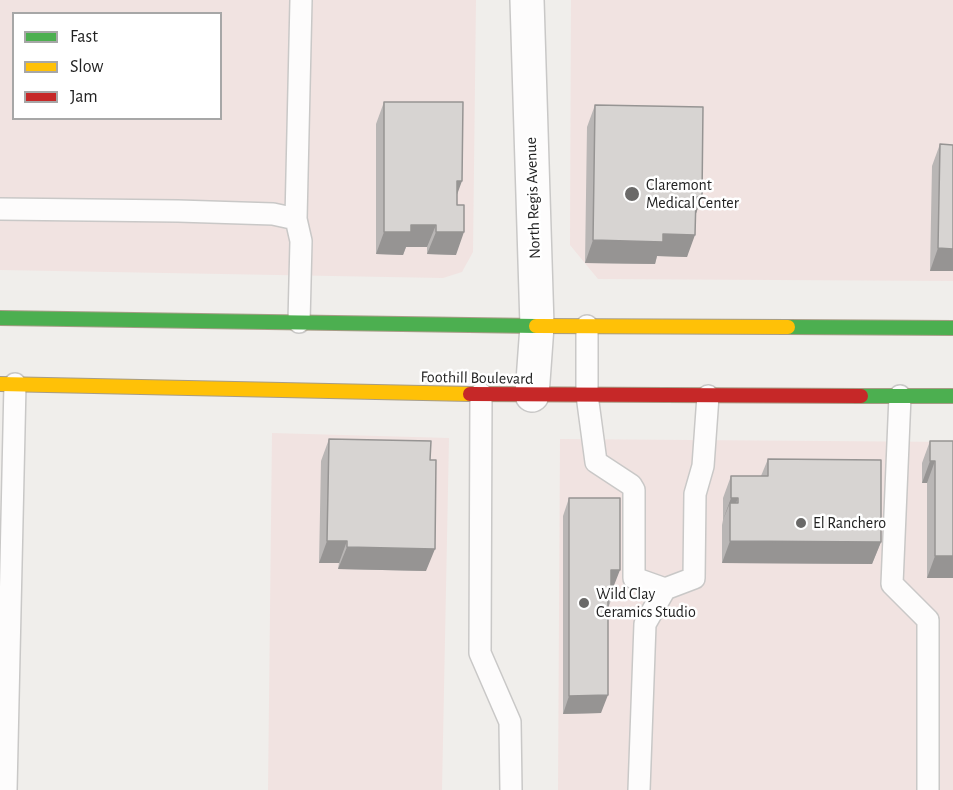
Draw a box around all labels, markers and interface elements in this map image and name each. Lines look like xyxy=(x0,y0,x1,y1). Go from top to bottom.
legend xyxy=(12,12,222,120)
text: Fast xyxy=(70,28,98,46)
text: Slow xyxy=(70,58,103,76)
text: Jam xyxy=(70,88,98,106)
street label: North Regis Avenue xyxy=(521,137,545,259)
place label: Claremont Medical Center xyxy=(646,175,739,213)
marker: Claremont Medical Center xyxy=(623,185,641,203)
street label: Foothill Boulevard xyxy=(420,367,534,389)
place label: El Ranchero xyxy=(813,513,886,533)
marker: El Ranchero xyxy=(794,516,808,530)
place label: Wild Clay Ceramics Studio xyxy=(596,584,696,622)
marker: Wild Clay Ceramics Studio xyxy=(577,596,591,610)

